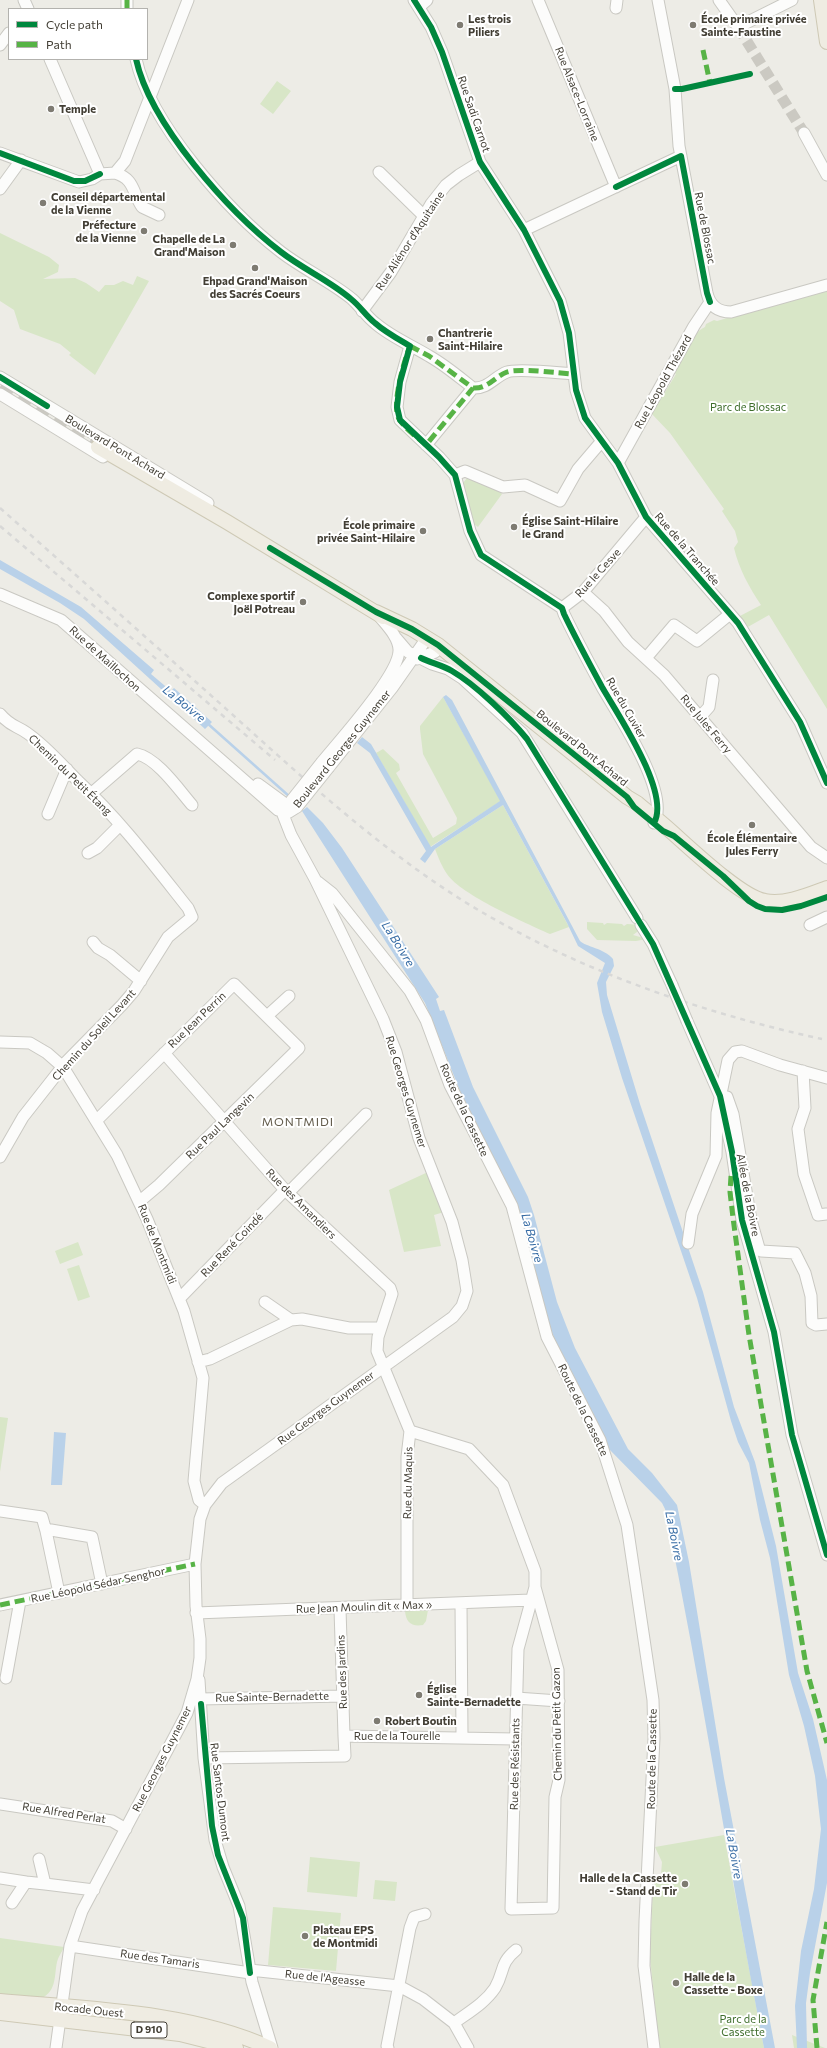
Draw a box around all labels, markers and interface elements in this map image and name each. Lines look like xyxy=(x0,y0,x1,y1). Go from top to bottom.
legend xyxy=(8,8,148,60)
place label: Les trois Piliers xyxy=(468,12,511,38)
place label: École primaire privée Sainte-Faustine xyxy=(701,12,807,38)
text: Cycle path xyxy=(46,17,103,31)
marker: Les trois Piliers xyxy=(455,20,465,30)
marker: École primaire privée Sainte-Faustine xyxy=(688,20,698,30)
text: Path xyxy=(46,37,72,51)
street label: Rue Alsace-Lorraine xyxy=(552,45,602,143)
street label: Rue Sadi Carnot xyxy=(455,74,493,154)
place label: Temple xyxy=(59,102,96,116)
marker: Temple xyxy=(46,104,56,114)
street label: Rue Aliénor d'Aquitaine xyxy=(373,189,447,293)
place label: Conseil départemental de la Vienne xyxy=(51,190,165,216)
street label: Rue de Blossac xyxy=(692,191,718,265)
marker: Conseil départemental de la Vienne xyxy=(38,198,48,208)
place label: Préfecture de la Vienne xyxy=(76,218,136,244)
marker: Préfecture de la Vienne xyxy=(139,226,149,236)
place label: Chapelle de La Grand'Maison xyxy=(153,232,225,258)
marker: Chapelle de La Grand'Maison xyxy=(228,240,238,250)
marker: Ehpad Grand'Maison des Sacrés Coeurs xyxy=(250,263,260,273)
place label: Ehpad Grand'Maison des Sacrés Coeurs xyxy=(203,274,307,300)
place label: Chantrerie Saint-Hilaire xyxy=(438,326,503,352)
street label: Rue Léopold Thézard xyxy=(632,333,694,431)
marker: Chantrerie Saint-Hilaire xyxy=(425,334,435,344)
park label: Parc de Blossac xyxy=(710,400,786,414)
street label: Boulevard Pont Achard xyxy=(63,412,167,482)
street label: Rue de la Tranchée xyxy=(652,510,722,588)
place label: Église Saint-Hilaire le Grand xyxy=(522,514,618,540)
place label: École primaire privée Saint-Hilaire xyxy=(317,518,415,544)
marker: Église Saint-Hilaire le Grand xyxy=(509,522,519,532)
marker: École primaire privée Saint-Hilaire xyxy=(418,526,428,536)
street label: Rue le Cesve xyxy=(573,546,623,600)
place label: Complexe sportif Joël Potreau xyxy=(207,589,295,615)
marker: Complexe sportif Joël Potreau xyxy=(298,597,308,607)
street label: Rue de Maillochon xyxy=(67,624,143,694)
street label: Rue du Cuvier xyxy=(603,675,649,741)
water label: La Boivre xyxy=(160,683,208,725)
street label: Boulevard Georges Guynemer xyxy=(290,687,394,811)
street label: Rue Jules Ferry xyxy=(678,692,734,756)
street label: Boulevard Pont Achard xyxy=(534,707,630,789)
street label: Chemin du Petit Étang xyxy=(26,732,114,818)
marker: École Élémentaire Jules Ferry xyxy=(747,820,757,830)
place label: École Élémentaire Jules Ferry xyxy=(707,831,797,857)
water label: La Boivre xyxy=(379,919,417,969)
street label: Chemin du Soleil Levant xyxy=(49,987,139,1083)
street label: Rue Jean Perrin xyxy=(165,989,229,1051)
street label: Rue Georges Guynemer xyxy=(383,1034,429,1150)
street label: Route de la Cassette xyxy=(437,1062,491,1158)
street label: Rue Paul Langevin xyxy=(183,1090,257,1162)
district label: MONTMIDI xyxy=(262,1115,334,1129)
street label: Allée de la Boivre xyxy=(734,1153,762,1237)
street label: Rue des Amandiers xyxy=(263,1166,339,1242)
street label: Rue de Montmidi xyxy=(135,1202,179,1286)
street label: Rue René Coindé xyxy=(198,1210,266,1280)
water label: La Boivre xyxy=(518,1212,546,1264)
street label: Route de la Cassette xyxy=(555,1362,611,1458)
street label: Rue Georges Guynemer xyxy=(275,1368,377,1448)
street label: Rue du Maquis xyxy=(401,1447,415,1519)
water label: La Boivre xyxy=(662,1510,686,1562)
street label: Rue Léopold Sédar Senghor xyxy=(30,1564,166,1606)
street label: Rue Jean Moulin dit « Max » xyxy=(296,1598,432,1616)
street label: Rue des Jardins xyxy=(334,1635,350,1709)
street label: Chemin du Petit Gazon xyxy=(549,1667,565,1781)
place label: Église Sainte-Bernadette xyxy=(427,1682,521,1708)
street label: Rue Sainte-Bernadette xyxy=(215,1689,329,1705)
marker: Église Sainte-Bernadette xyxy=(414,1690,424,1700)
street label: Rue Georges Guynemer xyxy=(130,1704,194,1814)
street label: Route de la Cassette xyxy=(645,1709,659,1809)
place label: Robert Boutin xyxy=(385,1714,457,1728)
marker: Robert Boutin xyxy=(372,1716,382,1726)
street label: Rue des Résistants xyxy=(508,1718,522,1810)
street label: Rue de la Tourelle xyxy=(354,1729,440,1743)
street label: Rue Santos Dumont xyxy=(207,1742,233,1842)
street label: Rue Alfred Perlat xyxy=(21,1800,107,1826)
water label: La Boivre xyxy=(723,1828,745,1880)
place label: Halle de la Cassette - Stand de Tir xyxy=(580,1871,677,1897)
marker: Halle de la Cassette - Stand de Tir xyxy=(680,1879,690,1889)
place label: Plateau EPS de Montmidi xyxy=(313,1923,378,1949)
marker: Plateau EPS de Montmidi xyxy=(300,1931,310,1941)
street label: Rue des Tamaris xyxy=(119,1947,201,1971)
street label: Rue de l'Ageasse xyxy=(284,1967,366,1989)
place label: Halle de la Cassette - Boxe xyxy=(684,1970,763,1996)
marker: Halle de la Cassette - Boxe xyxy=(671,1978,681,1988)
street label: Rocade Ouest xyxy=(54,2000,124,2020)
park label: Parc de la Cassette xyxy=(719,2012,767,2038)
road number: D 910 xyxy=(131,2022,167,2038)

